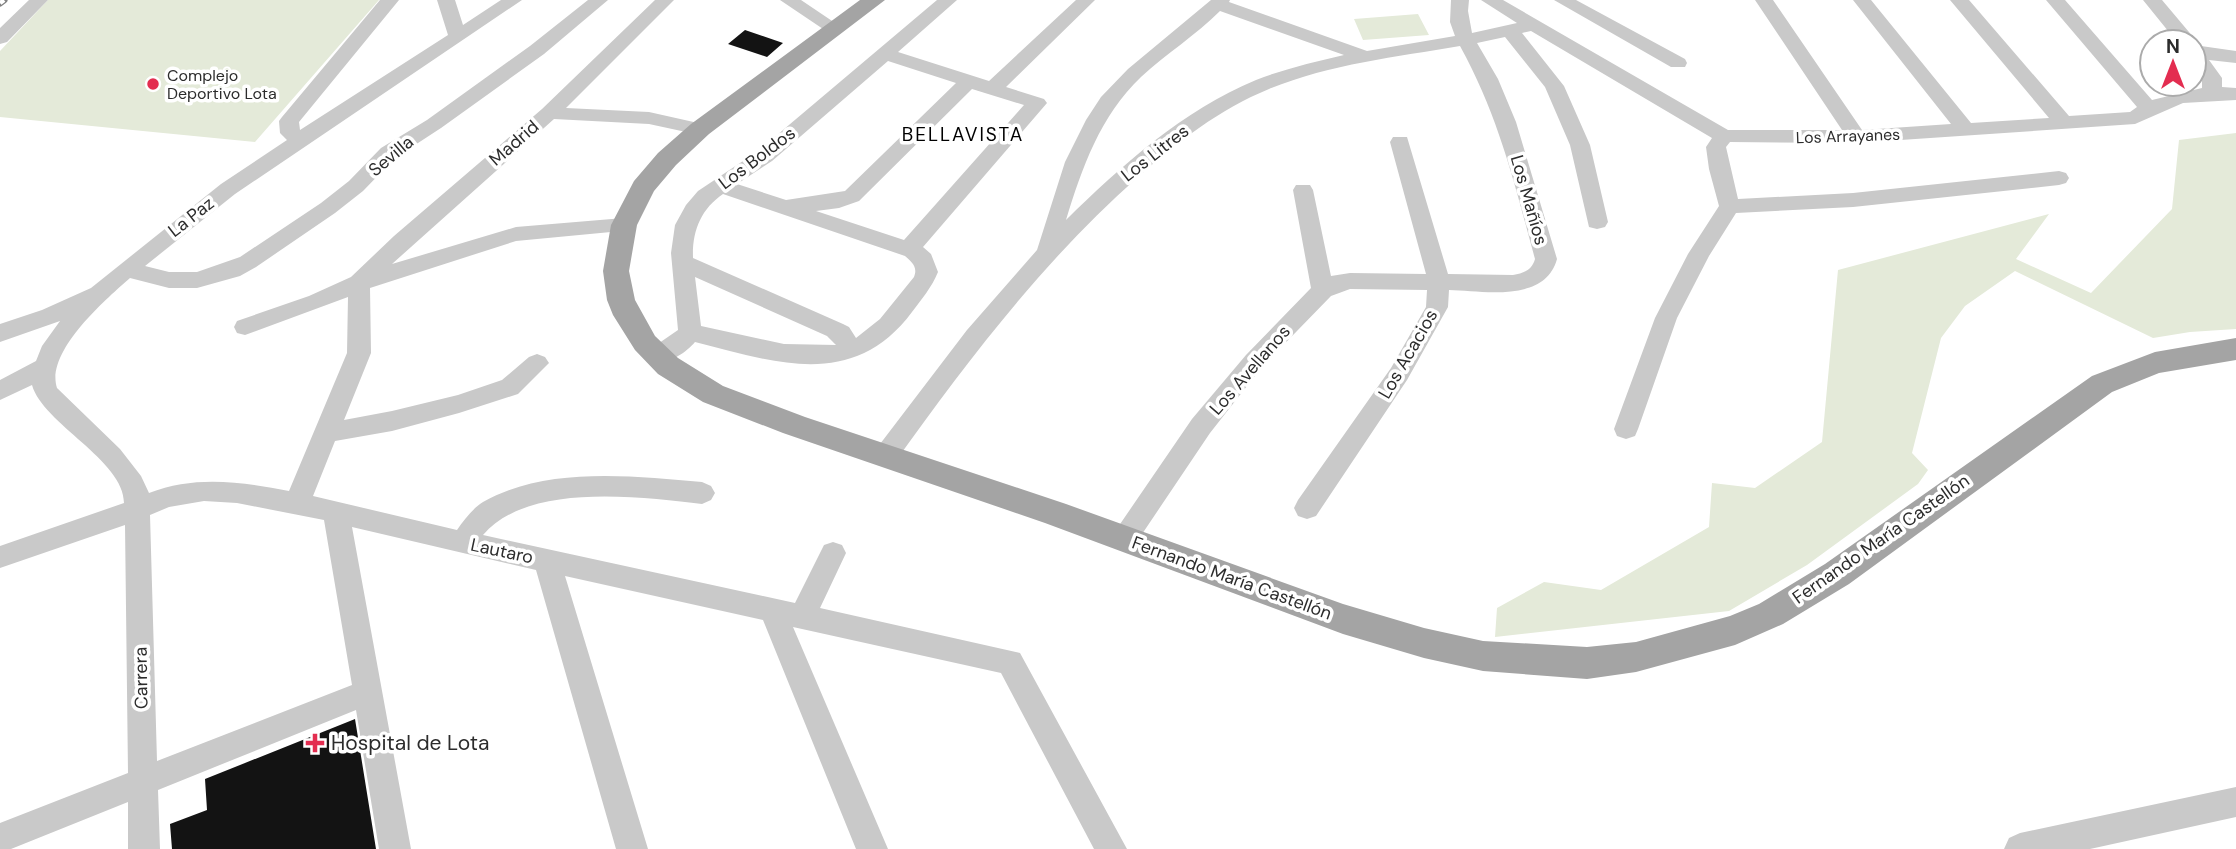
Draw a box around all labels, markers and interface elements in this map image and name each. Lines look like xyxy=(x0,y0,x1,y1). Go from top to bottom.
north arrow xyxy=(2138,28,2208,98)
text: N xyxy=(2166,34,2180,59)
place label: Complejo Deportivo Lota xyxy=(167,65,277,104)
marker: Complejo Deportivo Lota xyxy=(145,76,161,92)
street label: Madrid xyxy=(484,115,544,171)
street label: Los Litres xyxy=(1116,119,1194,187)
street label: Los Boldos xyxy=(714,121,800,195)
district label: BELLAVISTA xyxy=(902,122,1024,147)
street label: Los Arrayanes xyxy=(1796,124,1900,148)
street label: Sevilla xyxy=(363,130,419,182)
street label: Los Mañíos xyxy=(1505,152,1553,248)
street label: La Paz xyxy=(163,191,219,243)
street label: Los Acacios xyxy=(1373,305,1443,403)
street label: Los Avellanos xyxy=(1204,320,1296,420)
street label: Fernando María Castellón xyxy=(1788,469,1974,609)
street label: Fernando María Castellón xyxy=(1129,531,1335,625)
street label: Lautaro xyxy=(468,533,536,569)
street label: Carrera xyxy=(128,647,154,709)
place label: Hospital de Lota xyxy=(331,729,489,757)
marker: Hospital de Lota xyxy=(305,733,325,753)

